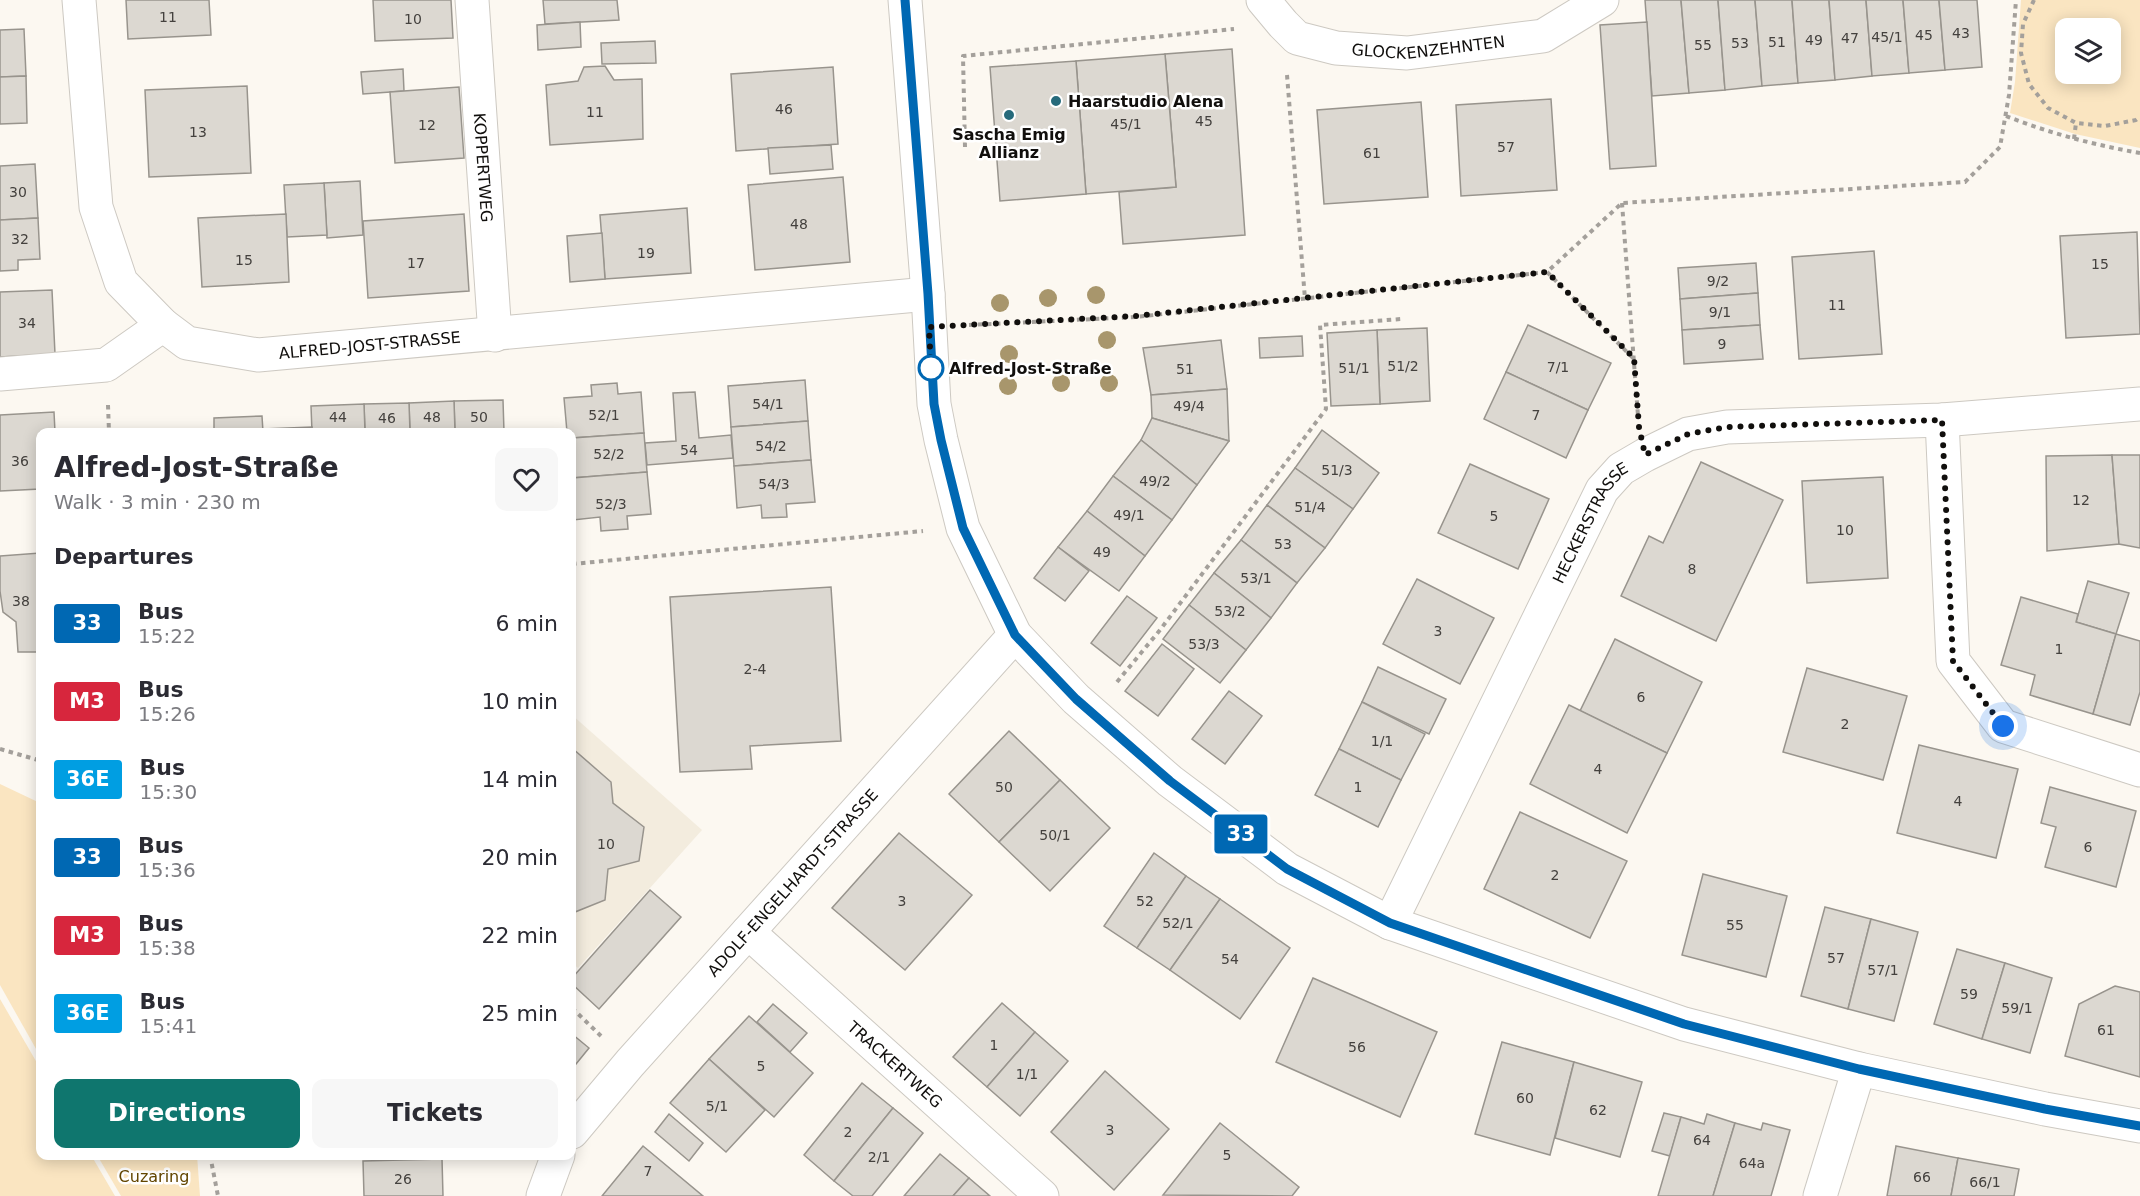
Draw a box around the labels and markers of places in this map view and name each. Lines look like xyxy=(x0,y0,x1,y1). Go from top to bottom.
place label: Haarstudio Alena xyxy=(1068,92,1224,111)
marker: Haarstudio Alena xyxy=(1049,94,1063,108)
marker: Sascha Emig Allianz xyxy=(1002,108,1016,122)
place label: Sascha Emig Allianz xyxy=(952,125,1066,162)
marker: Alfred-Jost-Straße xyxy=(918,355,944,381)
place label: Alfred-Jost-Straße xyxy=(949,359,1112,378)

